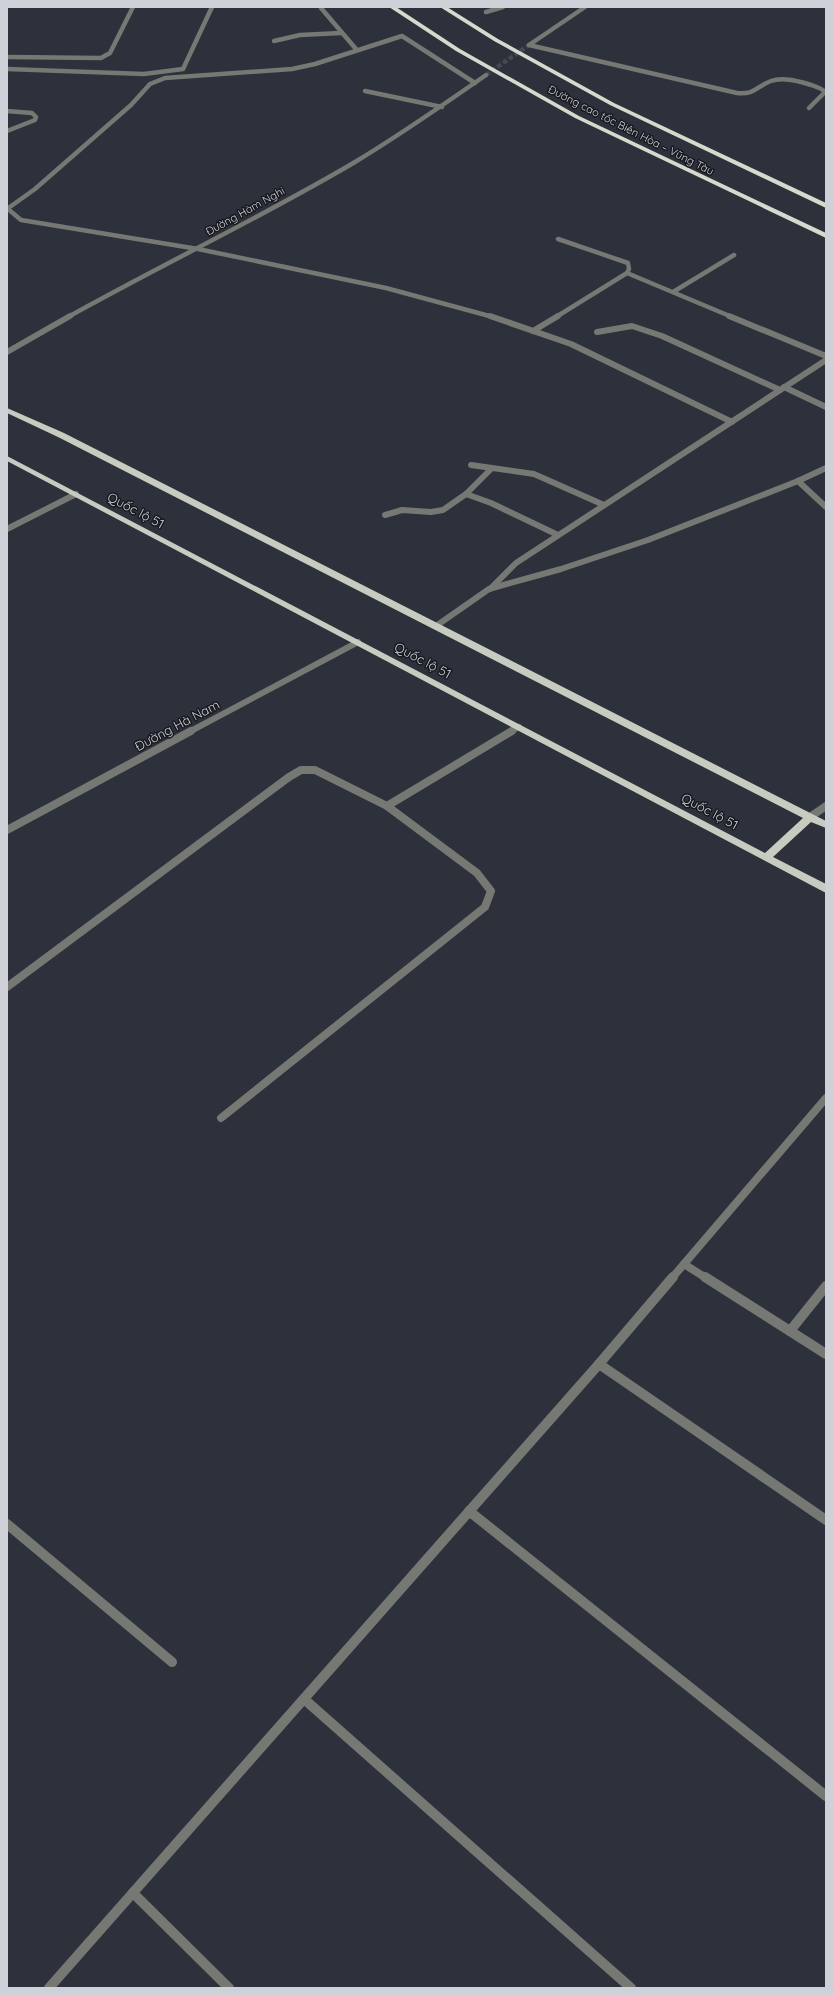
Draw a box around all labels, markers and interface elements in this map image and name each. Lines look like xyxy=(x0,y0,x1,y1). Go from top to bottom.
street label: Đường cao tốc Biên Hòa – Vũng Tàu xyxy=(546,82,716,178)
street label: Đường Hàm Nghi xyxy=(203,184,287,238)
street label: Quốc lộ 51 xyxy=(105,488,167,532)
street label: Quốc lộ 51 xyxy=(392,638,454,682)
street label: Đường Hà Nam xyxy=(132,696,222,754)
street label: Quốc lộ 51 xyxy=(679,789,741,833)

